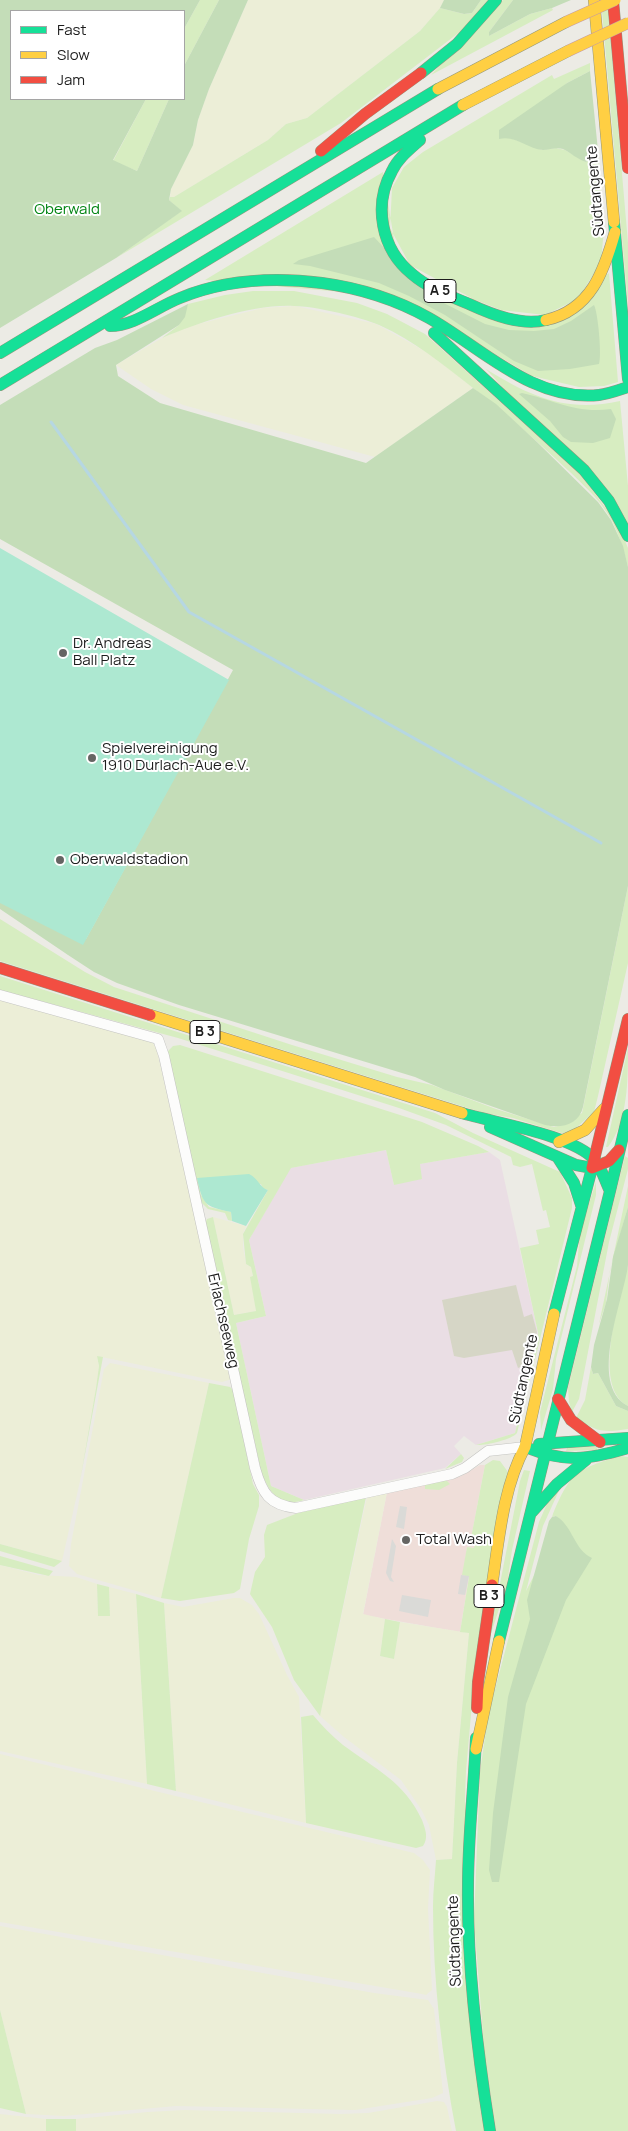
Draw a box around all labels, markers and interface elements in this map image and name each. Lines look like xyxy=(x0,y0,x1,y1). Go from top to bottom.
legend xyxy=(10,10,185,100)
text: Fast xyxy=(57,19,86,40)
text: Slow xyxy=(57,44,90,65)
text: Jam xyxy=(57,69,85,90)
street label: Südtangente xyxy=(583,145,609,237)
park label: Oberwald xyxy=(34,201,100,219)
road number: A 5 xyxy=(424,280,456,302)
place label: Dr. Andreas Ball Platz xyxy=(73,635,151,670)
marker: Dr. Andreas Ball Platz xyxy=(57,647,69,659)
place label: Spielvereinigung 1910 Durlach-Aue e.V. xyxy=(102,740,249,775)
marker: Spielvereinigung 1910 Durlach-Aue e.V. xyxy=(86,752,98,764)
place label: Oberwaldstadion xyxy=(70,851,188,869)
marker: Oberwaldstadion xyxy=(54,854,66,866)
road number: B 3 xyxy=(190,1020,220,1044)
street label: Erlachseeweg xyxy=(203,1272,243,1370)
street label: Südtangente xyxy=(506,1333,542,1425)
place label: Total Wash xyxy=(416,1531,492,1549)
marker: Total Wash xyxy=(400,1534,412,1546)
road number: B 3 xyxy=(474,1584,504,1608)
street label: Südtangente xyxy=(444,1895,466,1987)

